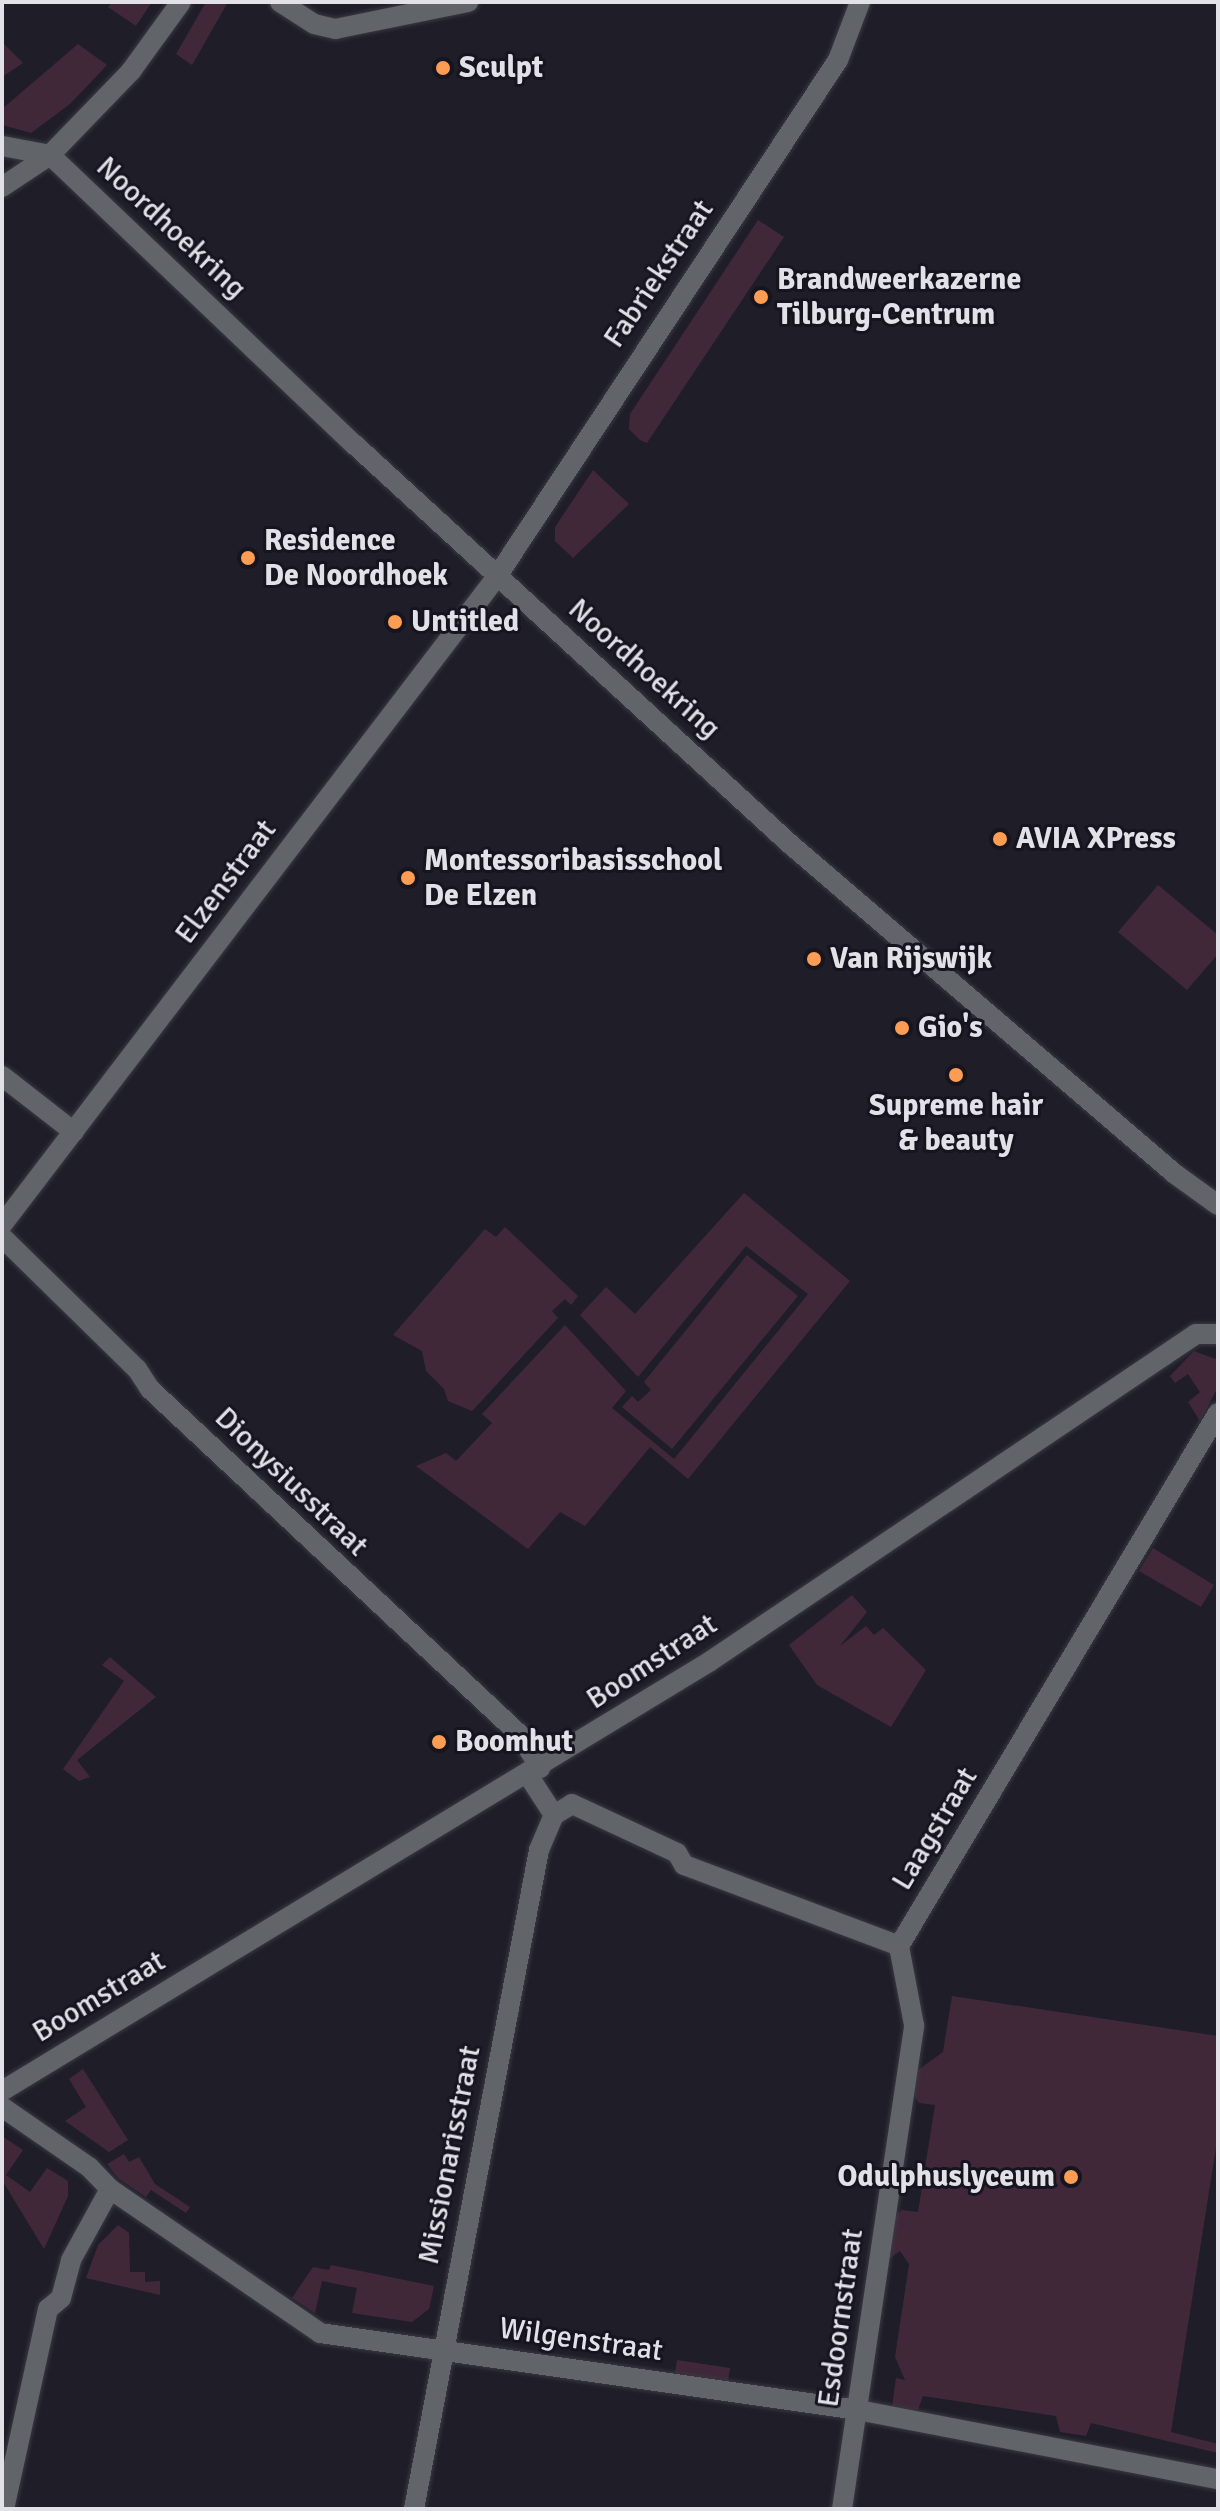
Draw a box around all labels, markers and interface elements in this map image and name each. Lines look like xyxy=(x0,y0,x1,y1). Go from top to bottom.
place label: Sculpt xyxy=(459,50,543,86)
marker: Sculpt xyxy=(434,59,452,77)
street label: Noordhoekring xyxy=(88,149,254,307)
street label: Fabriekstraat xyxy=(596,193,722,355)
place label: Brandweerkazerne Tilburg-Centrum xyxy=(777,262,1021,332)
marker: Brandweerkazerne Tilburg-Centrum xyxy=(752,288,770,306)
place label: Residence De Noordhoek xyxy=(264,523,448,594)
marker: Residence De Noordhoek xyxy=(239,549,257,567)
street label: Noordhoekring xyxy=(561,591,727,747)
place label: Untitled xyxy=(411,604,519,640)
marker: Untitled xyxy=(386,613,404,631)
street label: Elzenstraat xyxy=(168,813,284,951)
place label: AVIA XPress xyxy=(1016,821,1176,857)
marker: AVIA XPress xyxy=(991,830,1009,848)
place label: Montessoribasisschool De Elzen xyxy=(424,843,722,914)
marker: Montessoribasisschool De Elzen xyxy=(399,869,417,887)
place label: Van Rijswijk xyxy=(830,941,992,977)
marker: Van Rijswijk xyxy=(805,950,823,968)
place label: Gio's xyxy=(918,1010,982,1046)
marker: Gio's xyxy=(893,1019,911,1037)
marker: Supreme hair & beauty xyxy=(947,1066,965,1084)
place label: Supreme hair & beauty xyxy=(869,1088,1043,1158)
street label: Dionysiusstraat xyxy=(207,1400,375,1564)
street label: Boomstraat xyxy=(580,1607,724,1717)
place label: Boomhut xyxy=(455,1724,573,1760)
marker: Boomhut xyxy=(430,1733,448,1751)
street label: Laagstraat xyxy=(884,1761,986,1897)
street label: Boomstraat xyxy=(26,1943,172,2051)
street label: Missionarisstraat xyxy=(411,2043,489,2267)
place label: Odulphuslyceum xyxy=(838,2159,1055,2195)
marker: Odulphuslyceum xyxy=(1062,2168,1080,2186)
street label: Esdoornstraat xyxy=(811,2227,871,2409)
street label: Wilgenstraat xyxy=(497,2311,665,2369)

